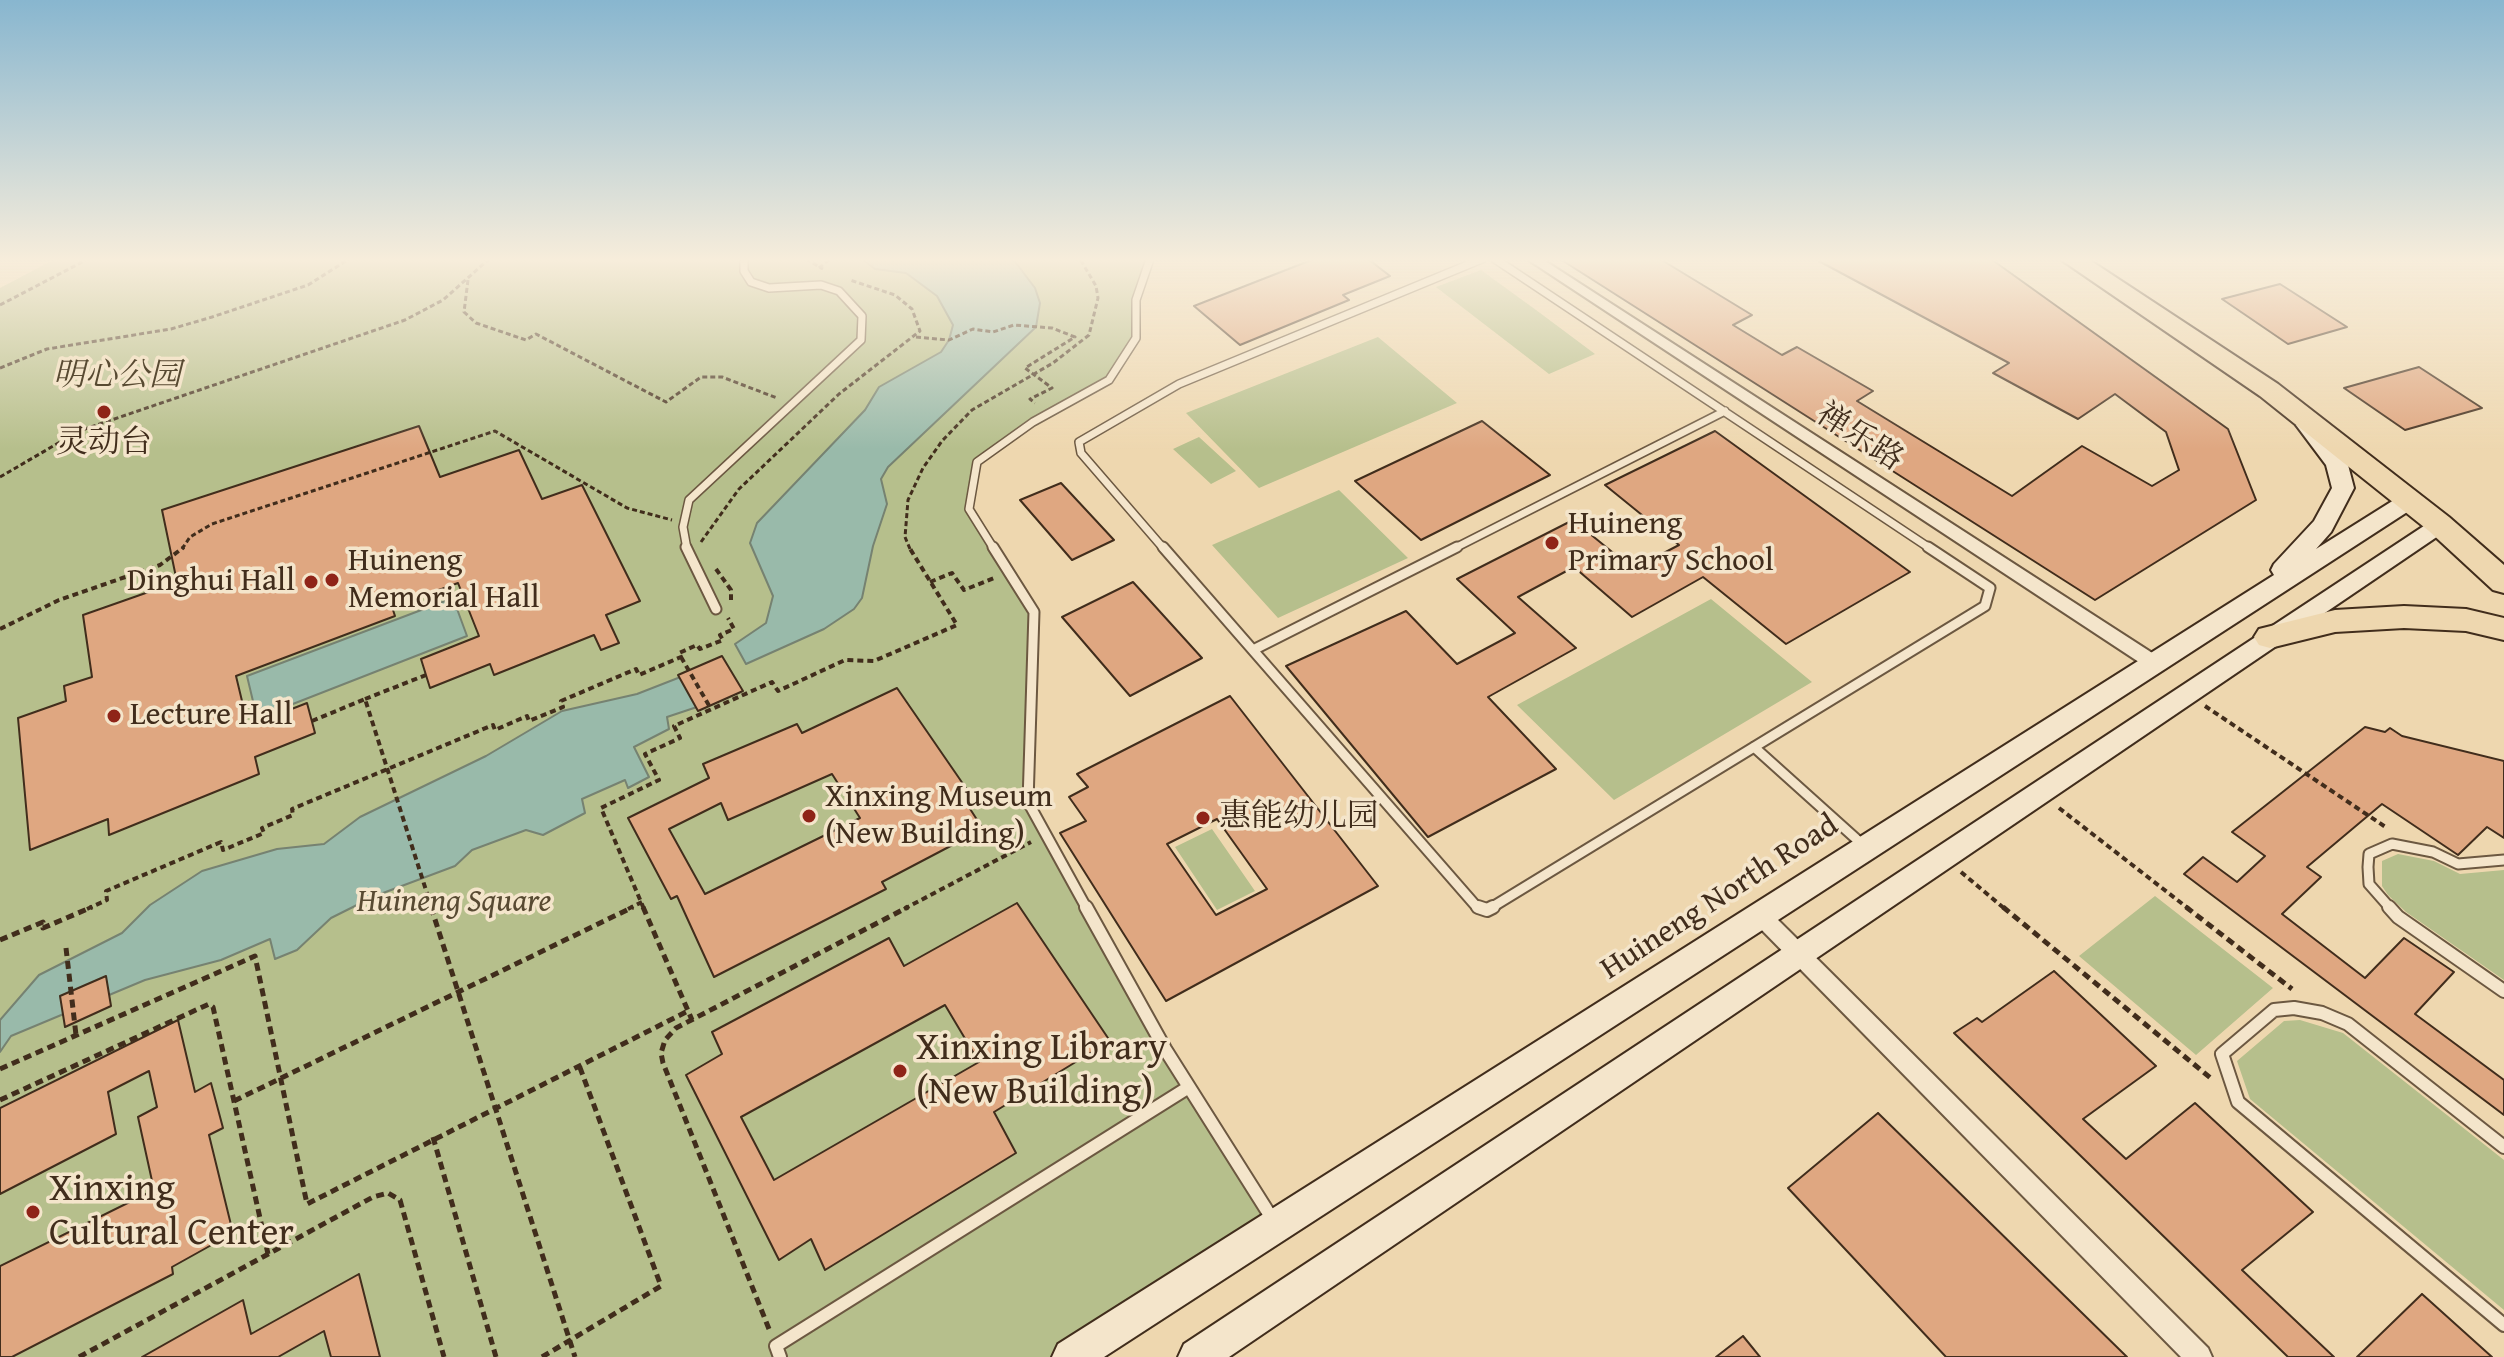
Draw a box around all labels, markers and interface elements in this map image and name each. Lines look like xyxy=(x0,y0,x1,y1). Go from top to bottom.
park label: 明心公园 xyxy=(53,358,181,396)
street label: 禅乐路 xyxy=(1808,396,1910,480)
marker: 灵动台 xyxy=(95,403,113,421)
place label: 灵动台 xyxy=(56,425,152,463)
place label: Huineng Primary School xyxy=(1568,506,1774,581)
marker: Huineng Primary School xyxy=(1543,534,1561,552)
place label: Huineng Memorial Hall xyxy=(348,543,539,618)
place label: Dinghui Hall xyxy=(127,563,295,601)
marker: Huineng Memorial Hall xyxy=(323,571,341,589)
marker: Dinghui Hall xyxy=(302,573,320,591)
place label: Lecture Hall xyxy=(130,697,292,735)
marker: Lecture Hall xyxy=(105,707,123,725)
place label: Xinxing Museum (New Building) xyxy=(825,779,1053,854)
place label: 惠能幼儿园 xyxy=(1219,799,1379,837)
marker: Xinxing Museum (New Building) xyxy=(800,807,818,825)
street label: Huineng North Road xyxy=(1594,807,1846,989)
marker: 惠能幼儿园 xyxy=(1194,809,1212,827)
park label: Huineng Square xyxy=(357,884,551,922)
place label: Xinxing Library (New Building) xyxy=(916,1026,1167,1116)
marker: Xinxing Library (New Building) xyxy=(891,1062,909,1080)
place label: Xinxing Cultural Center xyxy=(49,1167,294,1256)
marker: Xinxing Cultural Center xyxy=(24,1203,42,1221)

